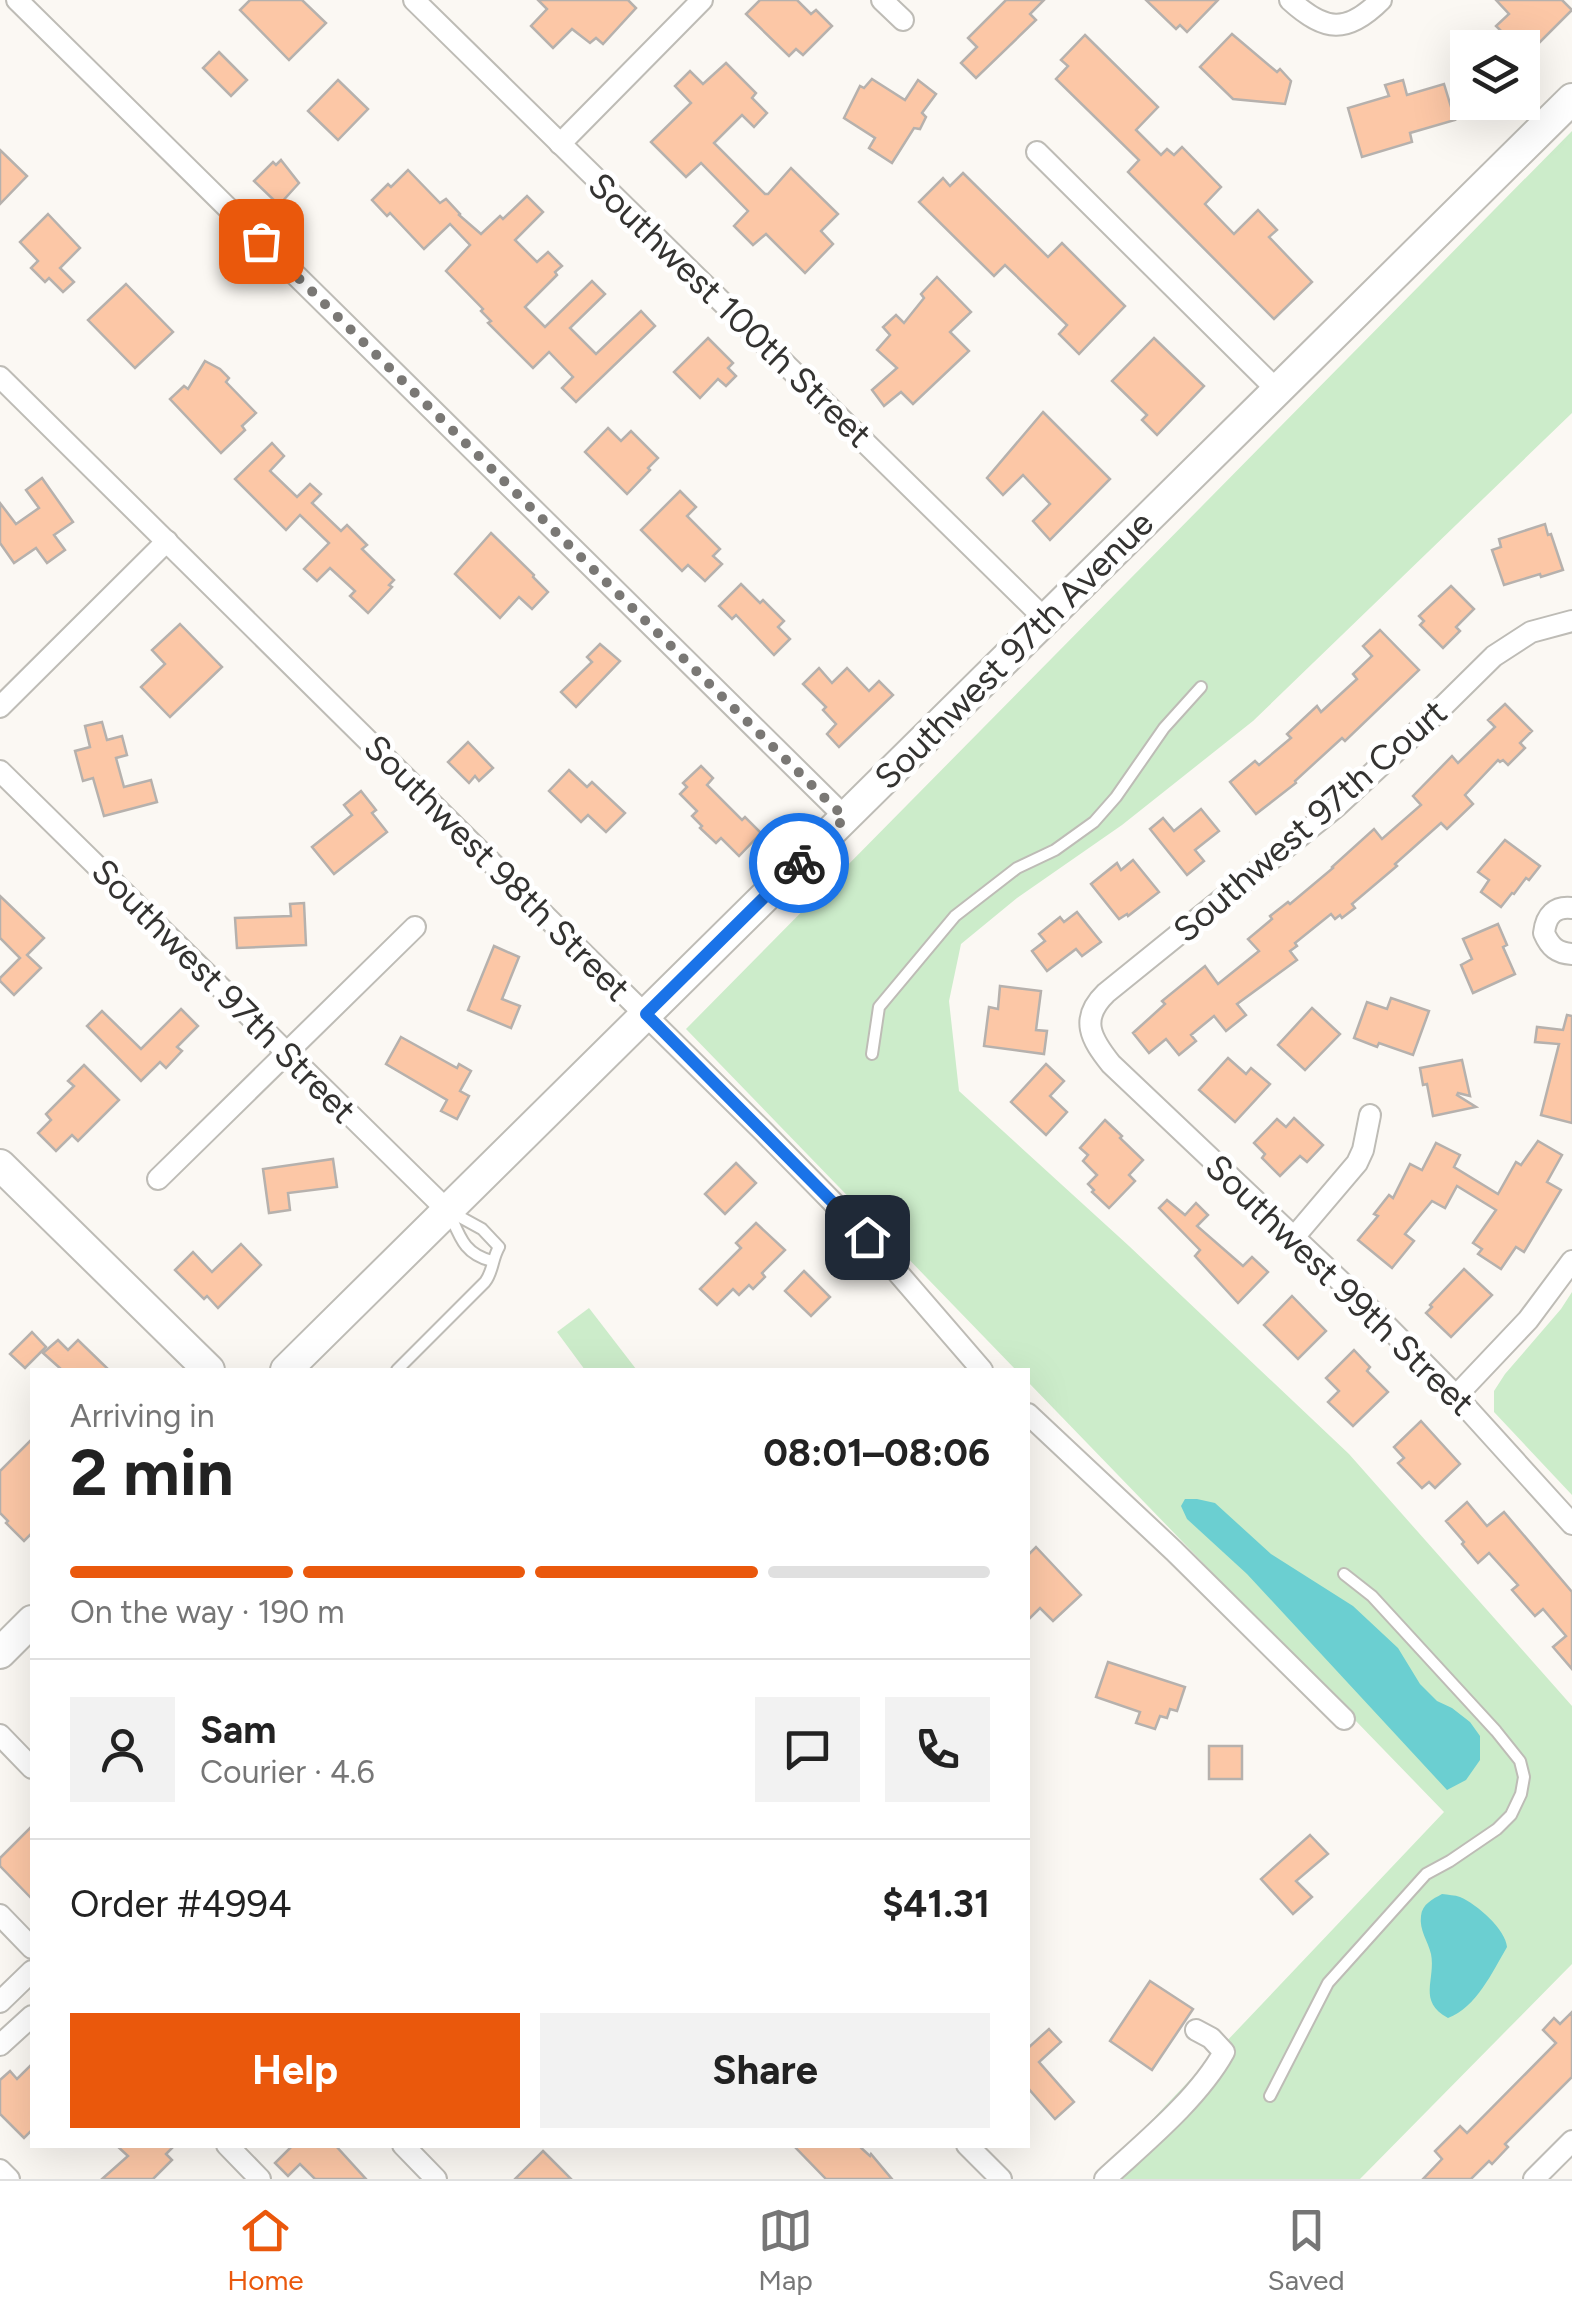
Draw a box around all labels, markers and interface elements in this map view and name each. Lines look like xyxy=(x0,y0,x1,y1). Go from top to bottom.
map controls xyxy=(1450,30,1540,120)
button: layers xyxy=(1450,30,1540,120)
street label: Southwest 100th Street xyxy=(580,164,880,456)
pin xyxy=(219,199,304,284)
icon: bag xyxy=(234,214,289,269)
street label: Southwest 97th Avenue xyxy=(866,502,1162,798)
street label: Southwest 97th Court xyxy=(1165,691,1455,951)
street label: Southwest 98th Street xyxy=(355,726,639,1010)
courier xyxy=(749,813,849,913)
icon: bike xyxy=(772,836,827,891)
street label: Southwest 97th Street xyxy=(83,850,365,1132)
street label: Southwest 99th Street xyxy=(1197,1146,1483,1424)
pin xyxy=(825,1195,910,1280)
icon: home xyxy=(840,1210,895,1265)
text: Arriving in xyxy=(70,1397,215,1435)
text: 08:01–08:06 xyxy=(763,1430,990,1476)
text: 2 min xyxy=(70,1433,234,1511)
text: On the way · 190 m xyxy=(70,1593,344,1631)
button: person xyxy=(70,1697,175,1802)
button: chat xyxy=(755,1697,860,1802)
button: phone xyxy=(885,1697,990,1802)
text: Sam xyxy=(200,1707,276,1753)
text: Courier · 4.6 xyxy=(200,1753,375,1791)
text: Order #4994 xyxy=(70,1881,292,1927)
text: $41.31 xyxy=(882,1881,990,1927)
button: Help xyxy=(70,2013,520,2128)
button: Share xyxy=(540,2013,990,2128)
tab: Home xyxy=(227,2203,304,2297)
tab: Map xyxy=(758,2203,813,2297)
tab: Saved xyxy=(1268,2203,1345,2297)

